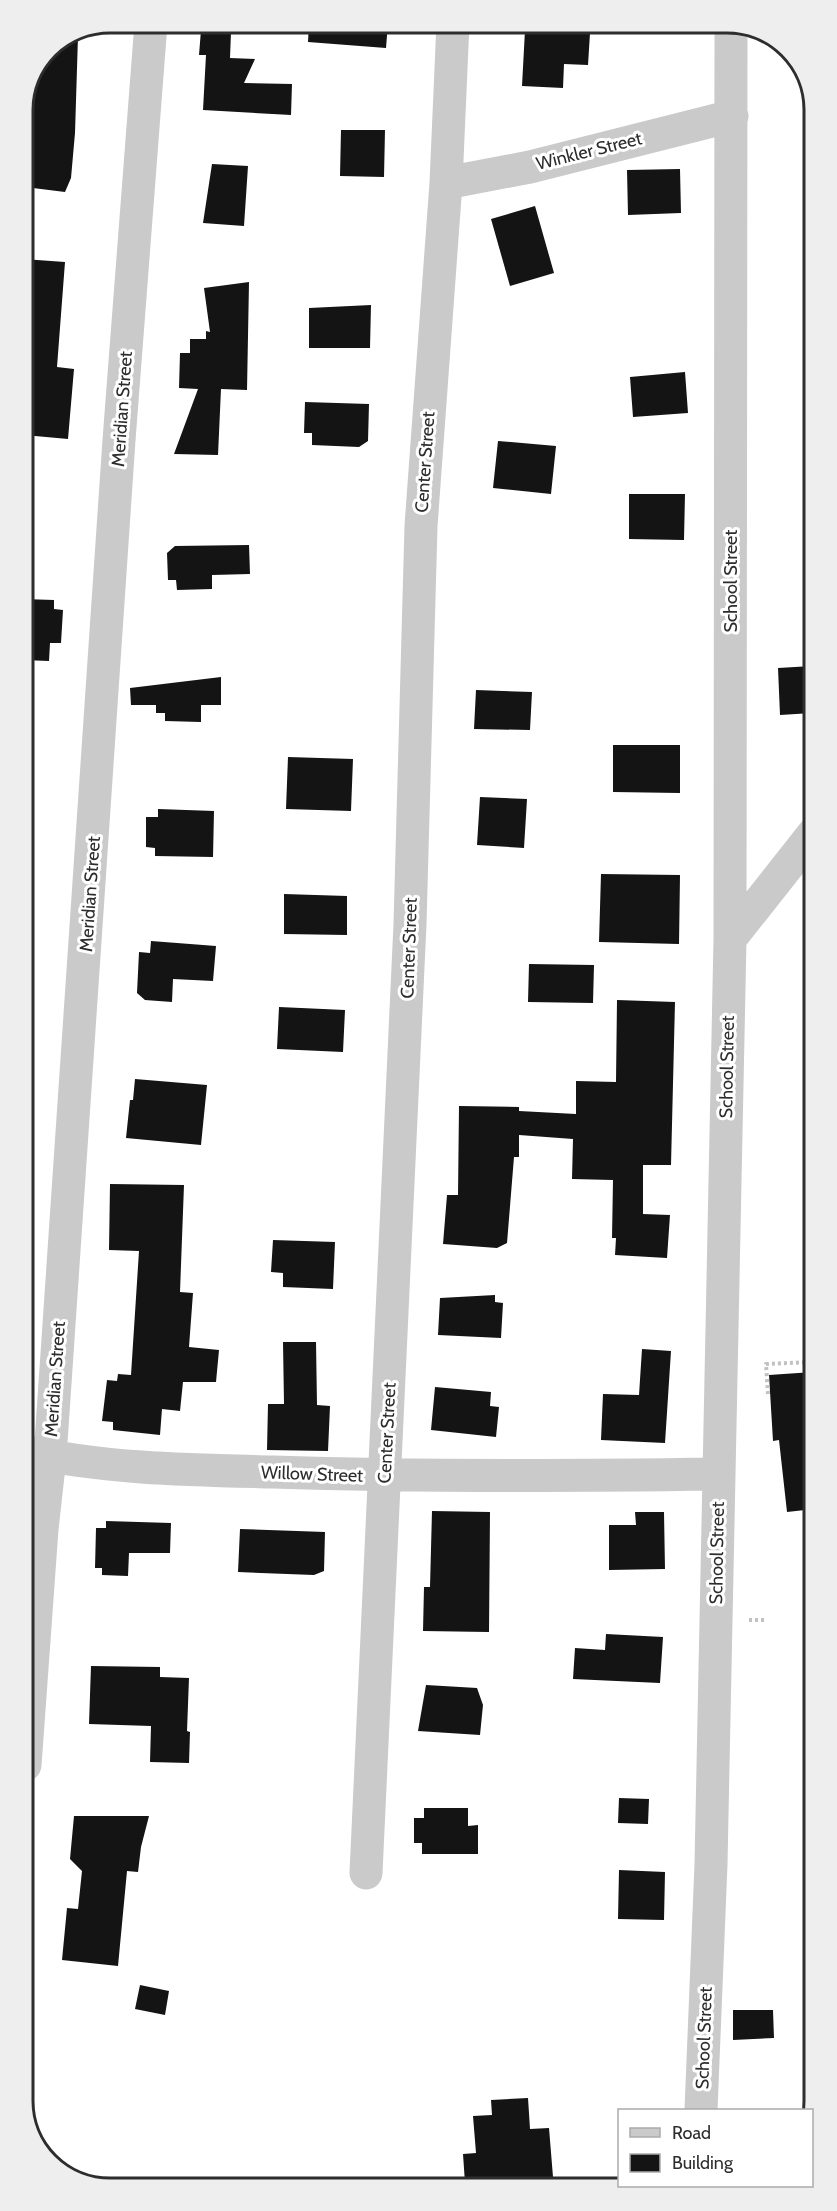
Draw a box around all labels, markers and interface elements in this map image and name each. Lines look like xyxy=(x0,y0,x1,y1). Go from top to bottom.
street label: Winkler Street xyxy=(534,127,644,175)
street label: Meridian Street xyxy=(107,350,137,468)
street label: Center Street xyxy=(410,411,440,513)
street label: School Street xyxy=(720,530,742,632)
street label: Meridian Street xyxy=(75,835,105,953)
street label: Center Street xyxy=(396,897,422,999)
street label: School Street xyxy=(715,1015,739,1119)
street label: Meridian Street xyxy=(40,1320,70,1438)
street label: Center Street xyxy=(373,1382,401,1484)
street label: Willow Street xyxy=(260,1461,364,1487)
street label: School Street xyxy=(705,1501,729,1605)
street label: School Street xyxy=(691,1986,717,2090)
legend xyxy=(618,2109,813,2187)
text: Road xyxy=(672,2122,711,2144)
text: Building xyxy=(672,2152,734,2174)

